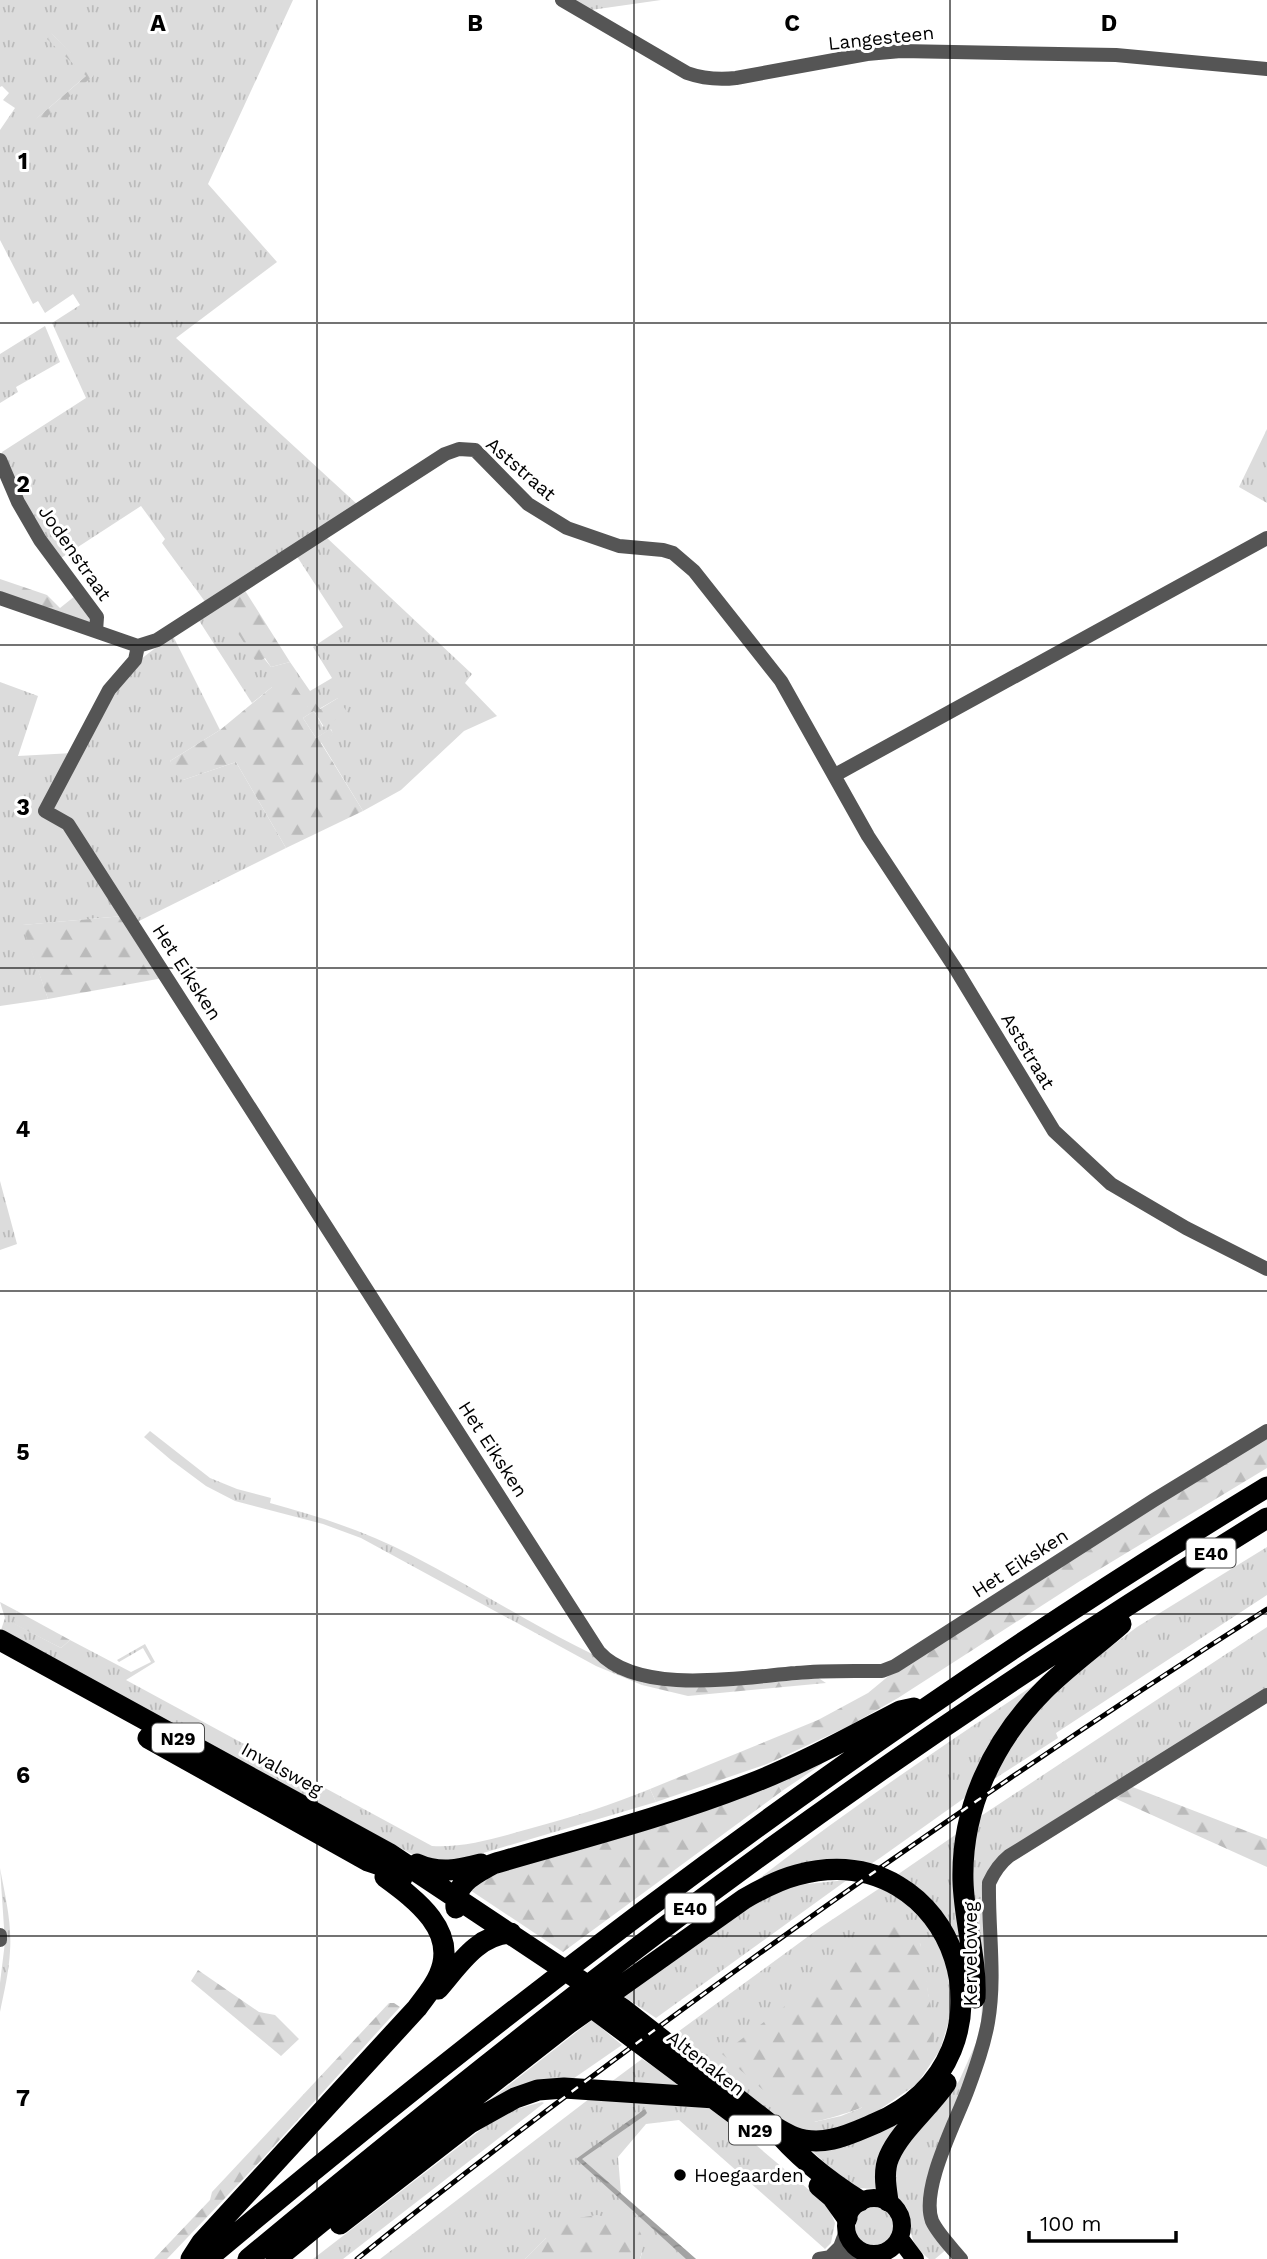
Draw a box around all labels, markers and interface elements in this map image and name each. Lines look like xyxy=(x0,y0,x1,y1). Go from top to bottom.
text: A xyxy=(150,10,166,37)
text: B xyxy=(467,10,483,37)
text: C xyxy=(784,10,800,37)
text: D xyxy=(1101,10,1117,37)
street label: Langesteen xyxy=(827,21,935,55)
text: 1 xyxy=(18,148,28,175)
street label: Aststraat xyxy=(481,432,561,506)
text: 2 xyxy=(16,471,30,498)
street label: Jodenstraat xyxy=(34,501,116,605)
text: 3 xyxy=(16,794,30,821)
street label: Het Eiksken xyxy=(147,920,227,1024)
street label: Aststraat xyxy=(996,1009,1060,1093)
text: 4 xyxy=(16,1116,31,1143)
street label: Het Eiksken xyxy=(453,1397,533,1501)
text: 5 xyxy=(16,1439,30,1466)
street label: Het Eiksken xyxy=(968,1523,1072,1603)
road number: E40 xyxy=(1186,1538,1236,1568)
road number: N29 xyxy=(152,1723,204,1752)
street label: Invalsweg xyxy=(237,1737,327,1801)
text: 6 xyxy=(16,1762,30,1789)
road number: E40 xyxy=(666,1894,714,1922)
street label: Kerveloweg xyxy=(959,1901,982,2006)
street label: Altenaken xyxy=(662,2025,750,2101)
text: 7 xyxy=(16,2085,30,2112)
road number: N29 xyxy=(729,2116,781,2144)
place label: Hoegaarden xyxy=(694,2164,804,2187)
marker: Hoegaarden xyxy=(672,2167,688,2183)
scale bar xyxy=(1029,2200,1176,2244)
text: 100 m xyxy=(1040,2211,1102,2236)

